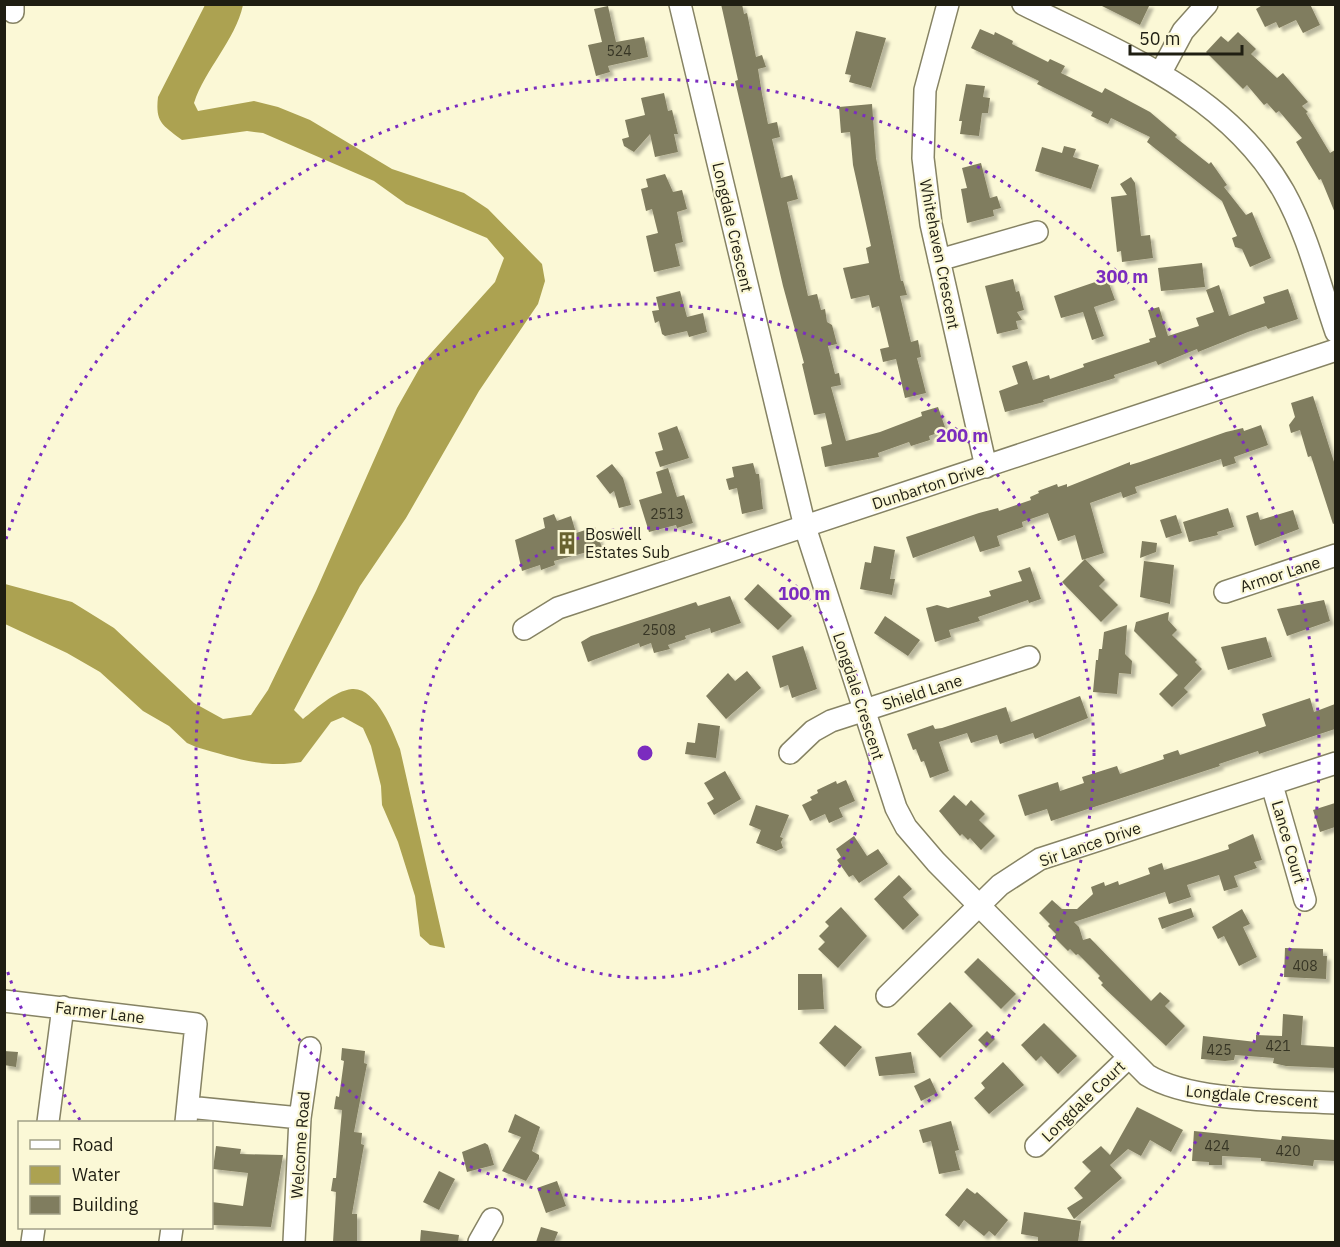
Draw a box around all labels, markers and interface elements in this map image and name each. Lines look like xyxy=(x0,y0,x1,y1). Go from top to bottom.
scale bar xyxy=(1130,18,1242,56)
text: 50 m xyxy=(1139,27,1181,50)
house number: 524 xyxy=(606,42,632,60)
street label: Longdale Crescent xyxy=(708,160,758,294)
street label: Whitehaven Crescent xyxy=(916,177,964,331)
text: 300 m xyxy=(1096,265,1148,288)
text: 200 m xyxy=(936,424,988,447)
street label: Dunbarton Drive xyxy=(869,458,987,514)
house number: 2513 xyxy=(650,505,684,523)
place label: Boswell Estates Sub xyxy=(585,524,670,562)
building icon: Boswell Estates Sub xyxy=(554,530,580,556)
street label: Armor Lane xyxy=(1237,552,1323,596)
text: 100 m xyxy=(778,582,830,605)
house number: 2508 xyxy=(642,621,676,639)
street label: Longdale Crescent xyxy=(829,630,889,762)
street label: Shield Lane xyxy=(879,670,965,714)
centre of rings xyxy=(635,743,655,763)
street label: Lance Court xyxy=(1268,798,1310,886)
street label: Sir Lance Drive xyxy=(1037,817,1144,871)
house number: 408 xyxy=(1292,957,1318,975)
street label: Farmer Lane xyxy=(54,997,146,1027)
house number: 421 xyxy=(1265,1037,1291,1055)
house number: 425 xyxy=(1206,1041,1232,1059)
street label: Longdale Court xyxy=(1037,1056,1129,1146)
street label: Longdale Crescent xyxy=(1185,1080,1319,1112)
street label: Welcome Road xyxy=(286,1091,314,1199)
legend xyxy=(18,1121,213,1229)
text: Road xyxy=(72,1133,113,1156)
house number: 424 xyxy=(1204,1137,1230,1155)
house number: 420 xyxy=(1275,1142,1301,1160)
text: Water xyxy=(72,1163,121,1186)
text: Building xyxy=(72,1193,139,1216)

